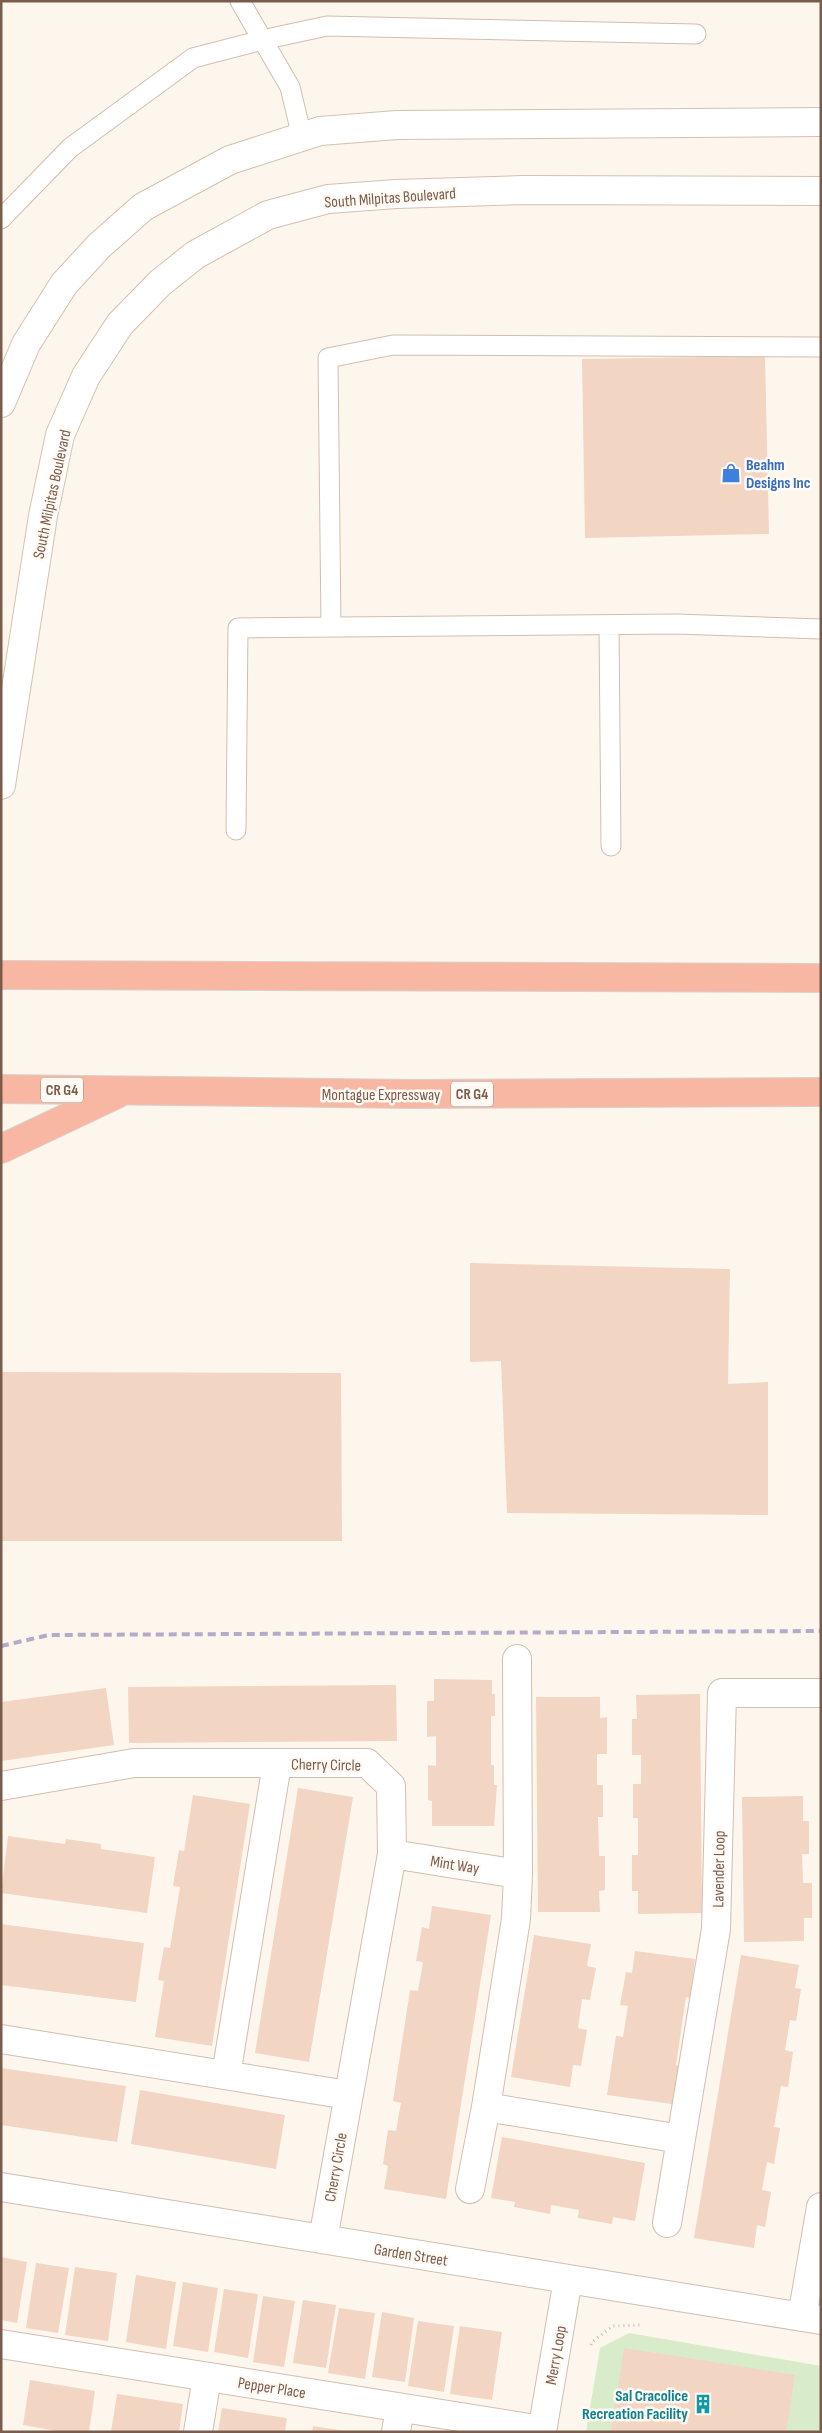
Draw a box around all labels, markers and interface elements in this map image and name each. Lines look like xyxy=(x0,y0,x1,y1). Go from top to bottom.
street label: South Milpitas Boulevard xyxy=(324,184,456,213)
street label: South Milpitas Boulevard xyxy=(29,428,75,561)
place label: Beahm Designs Inc xyxy=(746,456,811,493)
shop icon: Beahm Designs Inc xyxy=(720,462,742,484)
road number: CR G4 xyxy=(41,1078,83,1102)
road number: CR G4 xyxy=(451,1082,493,1106)
street label: Montague Expressway xyxy=(322,1086,440,1105)
street label: Cherry Circle xyxy=(291,1755,361,1776)
street label: Lavender Loop xyxy=(709,1830,730,1908)
street label: Mint Way xyxy=(429,1852,480,1879)
street label: Cherry Circle xyxy=(321,2131,352,2203)
street label: Garden Street xyxy=(372,2240,449,2271)
street label: Merry Loop xyxy=(542,2324,571,2386)
street label: Pepper Place xyxy=(236,2374,307,2403)
place label: Sal Cracolice Recreation Facility xyxy=(582,2387,688,2424)
building icon: Sal Cracolice Recreation Facility xyxy=(692,2393,714,2415)

